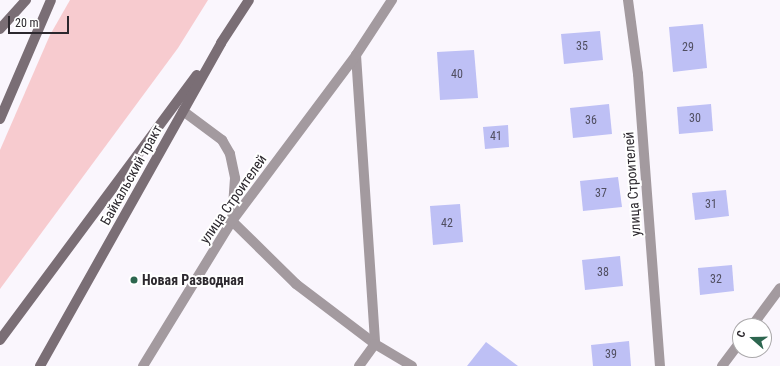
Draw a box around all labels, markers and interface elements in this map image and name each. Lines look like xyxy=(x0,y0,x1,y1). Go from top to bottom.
scale bar xyxy=(10,8,71,34)
text: 20 m xyxy=(15,16,39,30)
house number: 35 xyxy=(576,40,588,54)
house number: 29 xyxy=(682,41,694,55)
house number: 40 xyxy=(451,68,463,82)
house number: 30 xyxy=(689,112,701,126)
house number: 36 xyxy=(585,114,597,128)
street label: Байкальский тракт xyxy=(97,122,165,228)
house number: 41 xyxy=(490,130,502,144)
street label: улица Строителей xyxy=(620,131,644,237)
street label: улица Строителей xyxy=(196,151,270,247)
house number: 37 xyxy=(595,187,607,201)
house number: 31 xyxy=(705,198,717,212)
house number: 42 xyxy=(441,217,453,231)
house number: 38 xyxy=(597,266,609,280)
place label: Новая Разводная xyxy=(142,272,244,288)
house number: 32 xyxy=(710,273,722,287)
marker: Новая Разводная xyxy=(129,275,139,285)
north arrow xyxy=(732,318,772,358)
text: С xyxy=(734,329,748,339)
house number: 39 xyxy=(605,348,617,362)

